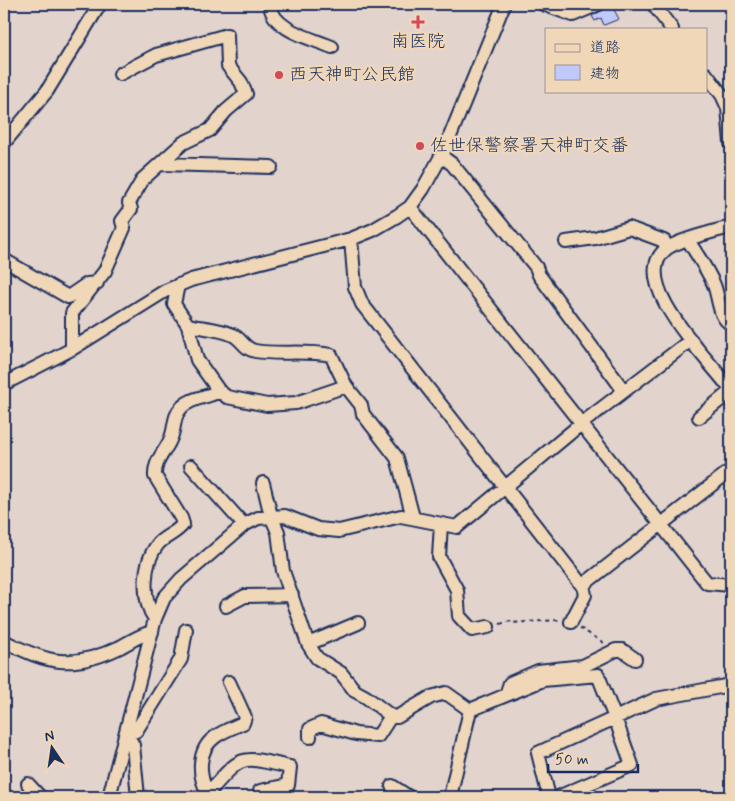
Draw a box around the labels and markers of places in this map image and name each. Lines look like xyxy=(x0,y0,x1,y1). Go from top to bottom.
marker: 南医院 xyxy=(411,15,425,29)
place label: 南医院 xyxy=(391,30,445,54)
place label: 西天神町公民館 xyxy=(289,63,415,87)
marker: 西天神町公民館 xyxy=(273,69,285,81)
place label: 佐世保警察署天神町交番 xyxy=(430,134,628,158)
marker: 佐世保警察署天神町交番 xyxy=(414,140,426,152)

